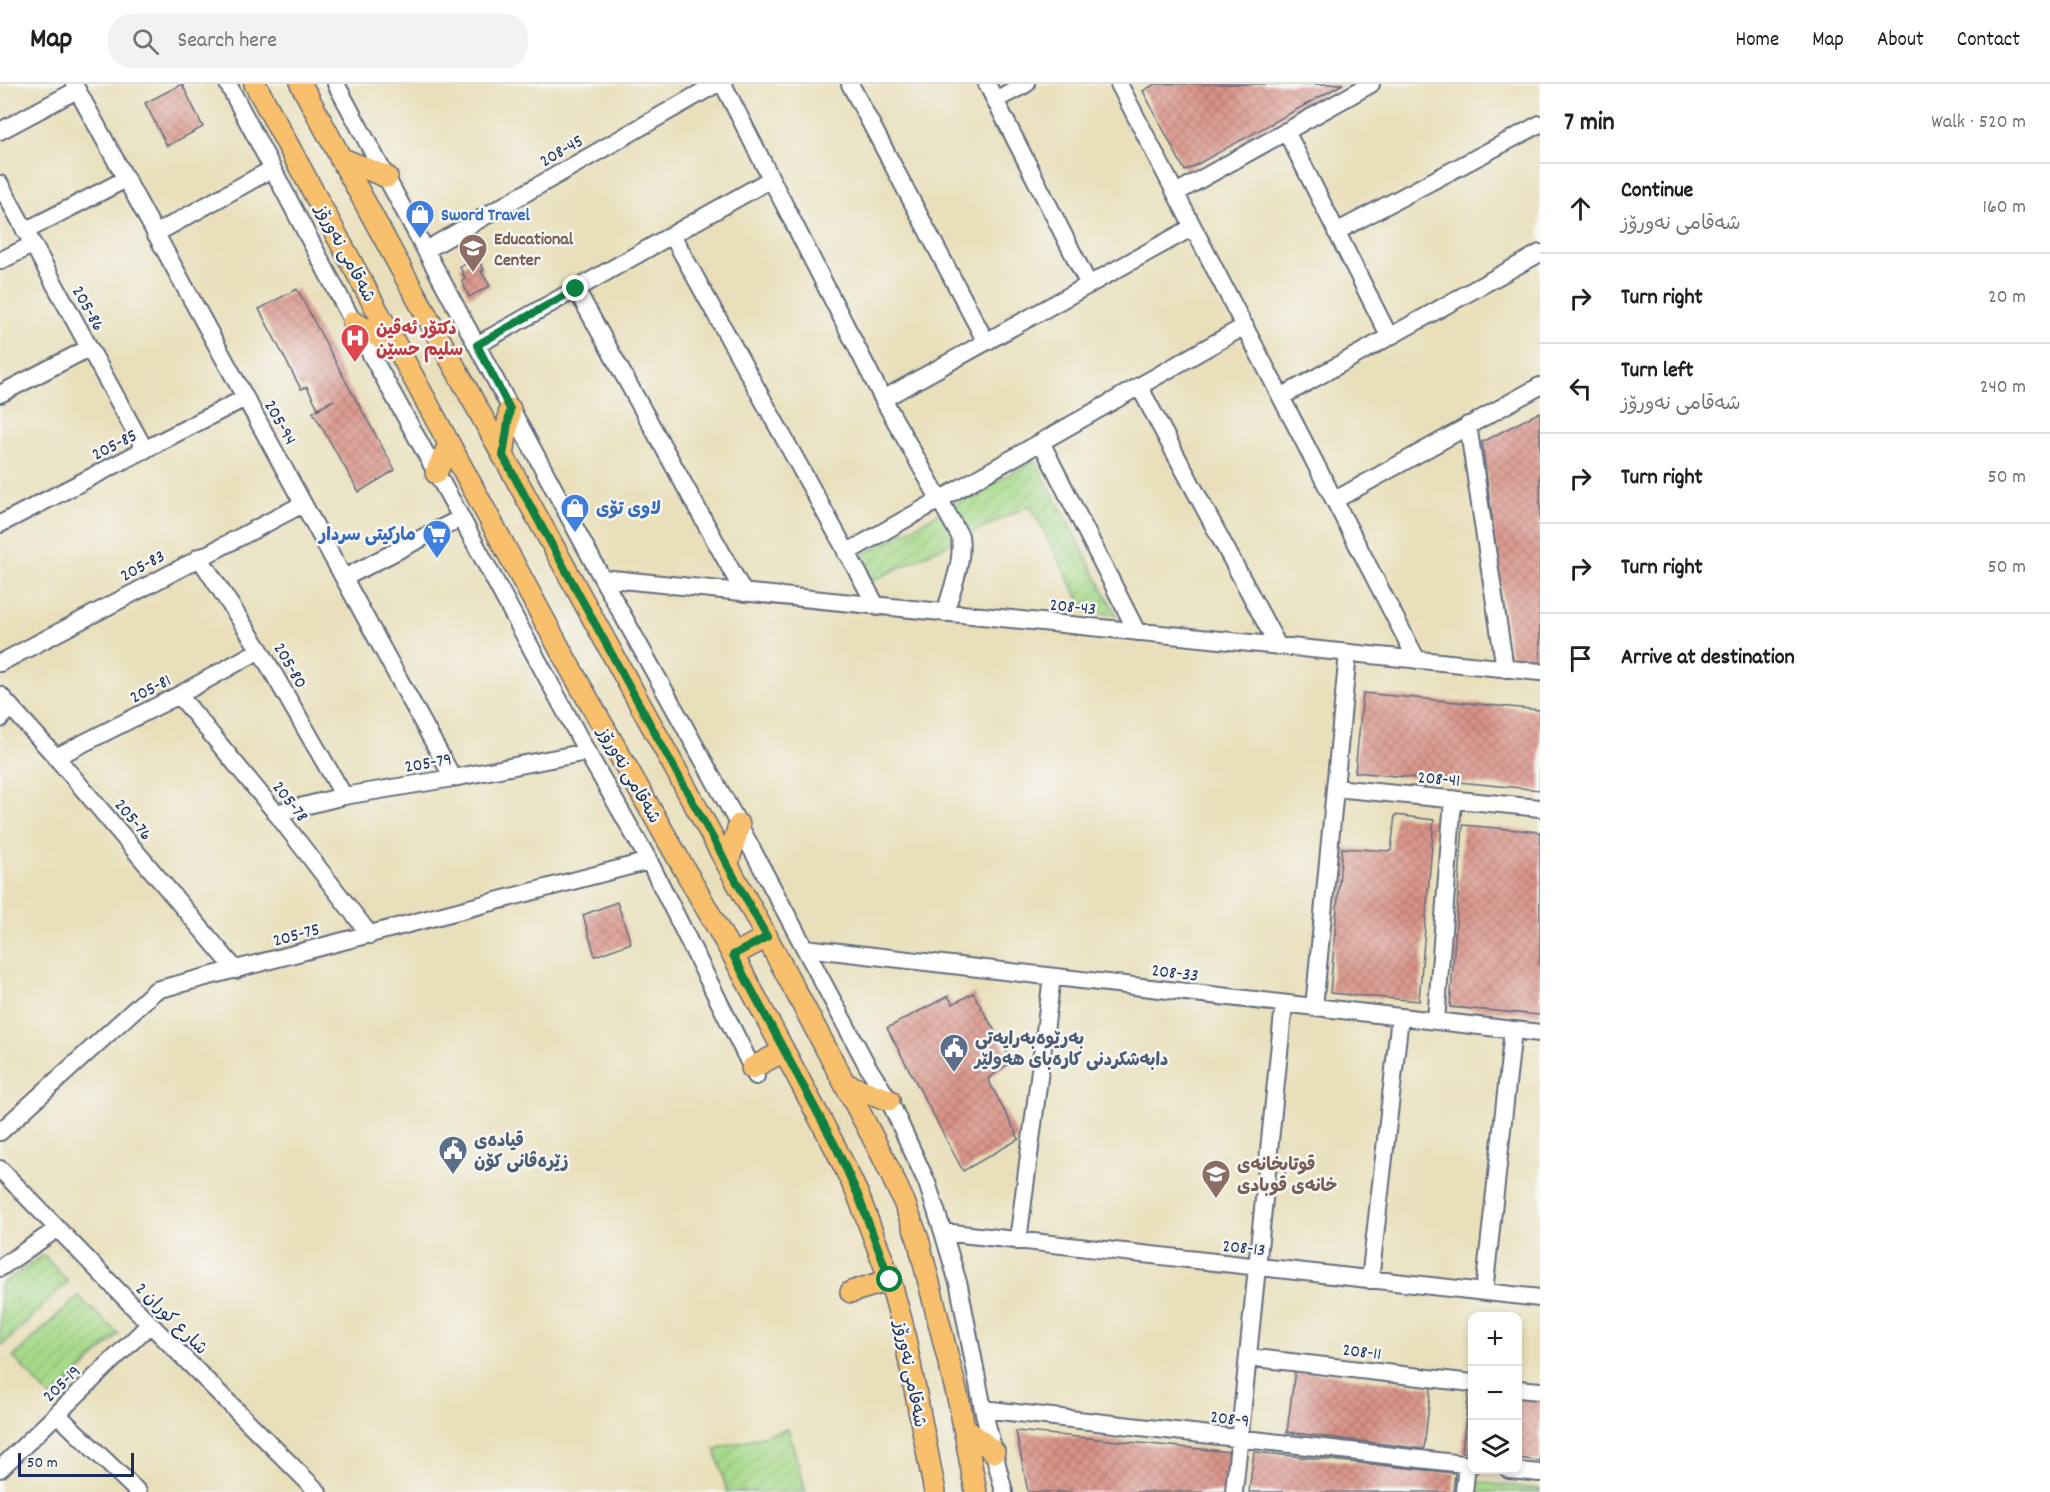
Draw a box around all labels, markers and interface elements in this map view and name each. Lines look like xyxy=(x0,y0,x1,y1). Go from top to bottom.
search box xyxy=(108,14,528,68)
text: Map xyxy=(30,21,72,61)
icon: search xyxy=(129,25,162,58)
text: Search here xyxy=(177,26,277,57)
text: Home xyxy=(1735,26,1779,56)
text: Map xyxy=(1812,26,1844,56)
text: About xyxy=(1877,26,1924,56)
text: Contact xyxy=(1957,26,2020,56)
text: 7 min xyxy=(1564,105,1615,142)
text: Walk · 520 m xyxy=(1931,109,2026,137)
street label: 208-45 xyxy=(536,130,589,175)
text: Continue xyxy=(1621,176,1693,207)
icon: ahead xyxy=(1564,192,1597,225)
text: 160 m xyxy=(1983,194,2026,222)
shop icon: Sword Travel xyxy=(404,198,436,240)
street label: شەقامی نەورۆز xyxy=(307,199,380,308)
place label: Sword Travel xyxy=(441,204,531,229)
text: شەقامی نەورۆز xyxy=(1621,211,1741,239)
place label: Educational Center xyxy=(494,228,574,274)
school or university icon: Educational Center xyxy=(457,232,489,274)
route end xyxy=(562,275,588,301)
street label: 205-86 xyxy=(64,282,109,336)
icon: right xyxy=(1564,282,1597,315)
text: Turn right xyxy=(1621,283,1703,314)
text: 20 m xyxy=(1988,284,2026,312)
place label: دکتۆر ئەڤین سلیم حسێن xyxy=(376,317,463,364)
hospital icon: دکتۆر ئەڤین سلیم حسێن xyxy=(339,322,371,364)
text: Turn left xyxy=(1621,356,1693,387)
icon: left xyxy=(1564,372,1597,405)
text: 240 m xyxy=(1980,374,2026,402)
text: شەقامی نەورۆز xyxy=(1621,391,1741,419)
street label: 205-94 xyxy=(256,396,301,450)
street label: 205-85 xyxy=(88,424,142,468)
icon: right xyxy=(1564,462,1597,495)
text: Turn right xyxy=(1621,463,1703,494)
text: 50 m xyxy=(1988,464,2026,492)
shop icon: لاوی تۆی xyxy=(559,492,591,534)
place label: لاوی تۆی xyxy=(596,498,661,523)
supermarket icon: ماركيتى سردار xyxy=(421,518,453,560)
place label: ماركيتى سردار xyxy=(317,524,416,549)
street label: 205-83 xyxy=(116,545,170,589)
icon: right xyxy=(1564,552,1597,585)
text: Turn right xyxy=(1621,553,1703,584)
text: 50 m xyxy=(1988,554,2026,582)
street label: 208-43 xyxy=(1048,594,1097,623)
street label: 205-80 xyxy=(266,639,312,694)
icon: arrive xyxy=(1564,642,1597,675)
text: Arrive at destination xyxy=(1621,643,1795,674)
street label: 205-81 xyxy=(126,669,176,711)
street label: شەقامی نەورۆز xyxy=(589,722,666,829)
street label: 205-79 xyxy=(403,748,454,781)
street label: 208-41 xyxy=(1417,766,1461,795)
street label: 205-78 xyxy=(265,777,313,828)
street label: 205-76 xyxy=(107,794,157,847)
street label: 205-75 xyxy=(271,918,323,955)
street label: 208-33 xyxy=(1150,959,1200,990)
place label: بەرێوەبەرایەتی دابەشکردنی کارەبای هەولێر xyxy=(973,1028,1168,1074)
public building icon: بەرێوەبەرایەتی دابەشکردنی کارەبای هەولێر xyxy=(938,1032,970,1074)
place label: قیادەی زێرەڤانی کۆن xyxy=(474,1130,569,1176)
public building icon: قیادەی زێرەڤانی کۆن xyxy=(437,1134,469,1176)
place label: قوتابخانەی خانەی قوبادی xyxy=(1237,1154,1338,1200)
school or university icon: قوتابخانەی خانەی قوبادی xyxy=(1200,1158,1232,1200)
street label: 208-13 xyxy=(1221,1235,1266,1264)
route start xyxy=(876,1266,902,1292)
street label: شارع كوران 2 xyxy=(128,1278,212,1362)
map controls xyxy=(1468,1312,1522,1474)
button: + xyxy=(1468,1312,1522,1366)
street label: شەقامی نەورۆز xyxy=(886,1317,931,1430)
street label: 208-11 xyxy=(1341,1339,1383,1368)
street label: 205-19 xyxy=(38,1360,87,1409)
button: − xyxy=(1468,1366,1522,1420)
street label: 208-9 xyxy=(1209,1406,1251,1435)
button: layers xyxy=(1468,1420,1522,1474)
scale bar xyxy=(18,1450,134,1478)
text: 50 m xyxy=(27,1452,58,1475)

